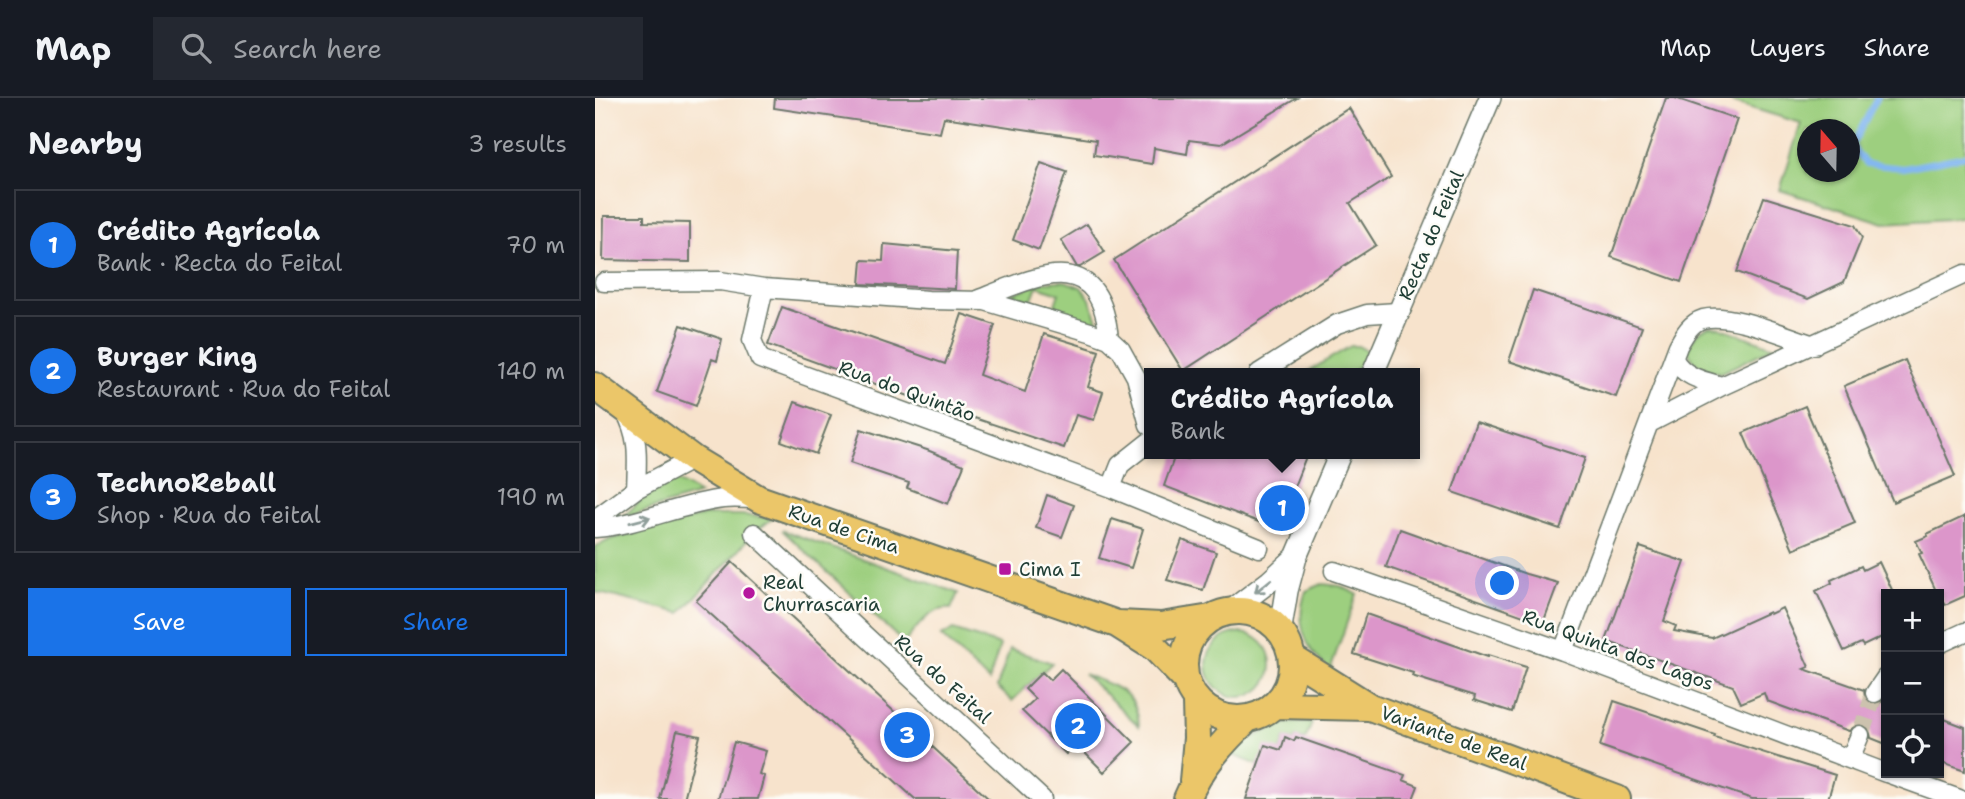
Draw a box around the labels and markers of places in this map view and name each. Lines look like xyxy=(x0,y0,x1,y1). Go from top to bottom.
pin: 1 xyxy=(1259,482,1305,534)
place label: Cima I xyxy=(1019,557,1081,582)
marker: Cima I xyxy=(997,561,1013,577)
place label: Real Churrascaria xyxy=(763,570,880,617)
marker: Real Churrascaria xyxy=(741,585,757,601)
pin: 2 xyxy=(1055,700,1101,752)
pin: 3 xyxy=(884,709,930,761)

